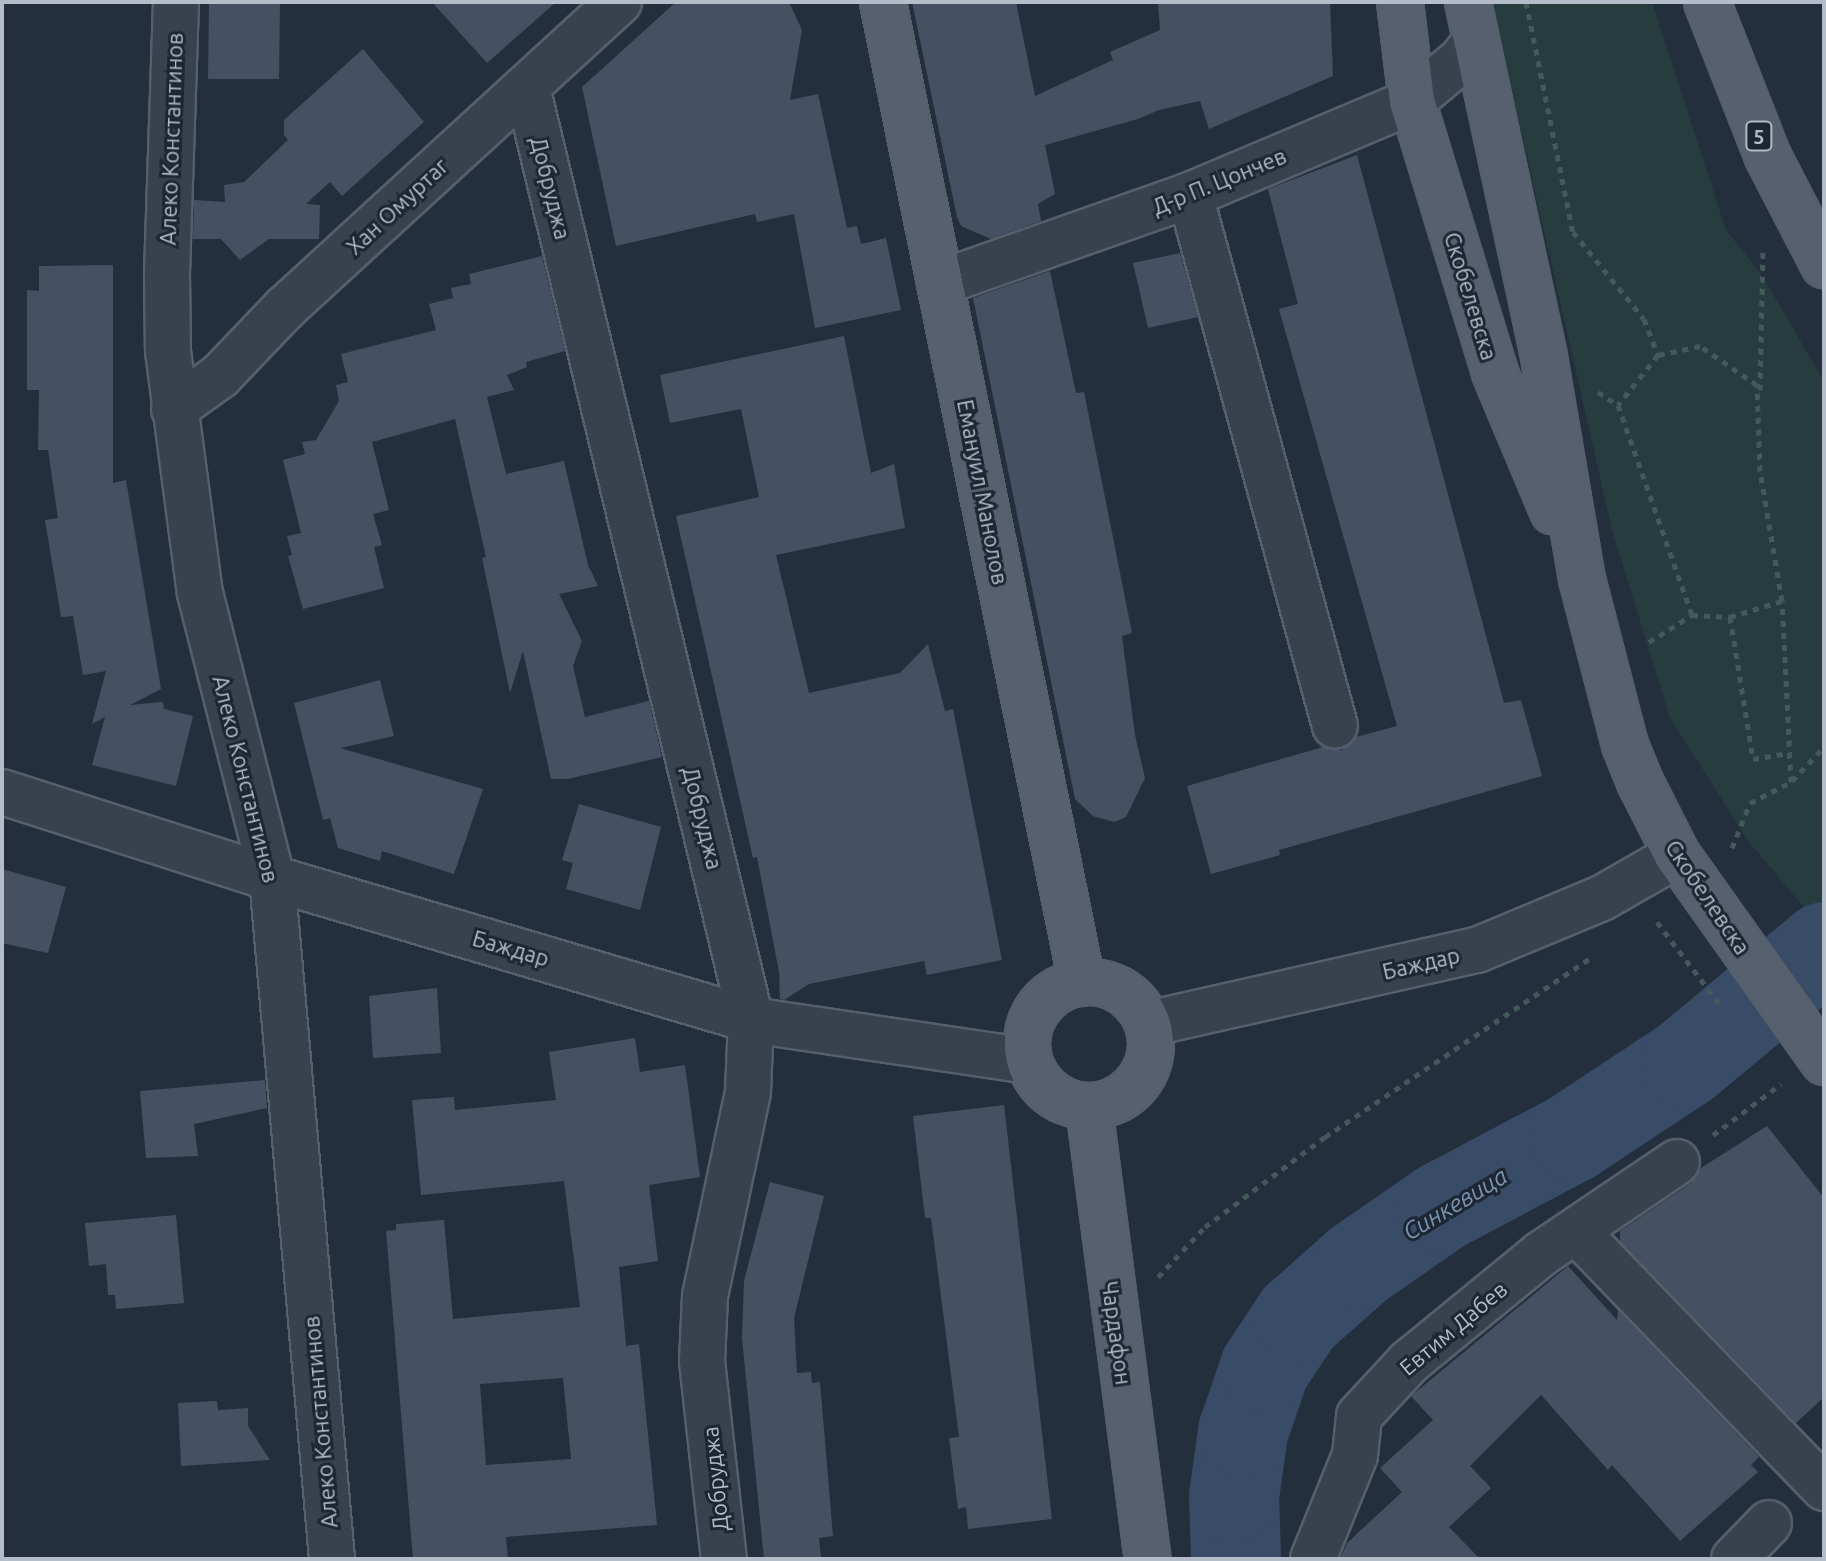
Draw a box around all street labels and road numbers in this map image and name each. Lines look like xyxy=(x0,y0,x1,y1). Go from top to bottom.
street label: Алеко Константинов xyxy=(154,32,188,246)
road number: 5 xyxy=(1745,120,1773,152)
street label: Добруджа xyxy=(525,134,577,242)
street label: Д-р П. Цончев xyxy=(1148,142,1290,220)
street label: Хан Омуртаг xyxy=(341,152,453,260)
street label: Скобелевска xyxy=(1439,229,1503,363)
street label: Емануил Манолов xyxy=(952,397,1014,587)
street label: Алеко Константинов xyxy=(207,673,285,885)
street label: Добруджа xyxy=(677,764,729,872)
street label: Скобелевска xyxy=(1660,835,1756,959)
street label: Баждар xyxy=(470,924,552,972)
street label: Баждар xyxy=(1380,941,1462,985)
street label: Евтим Дабев xyxy=(1394,1275,1512,1381)
street label: Чардафон xyxy=(1097,1279,1137,1387)
street label: Алеко Константинов xyxy=(298,1315,342,1529)
street label: Добруджа xyxy=(696,1425,734,1533)

